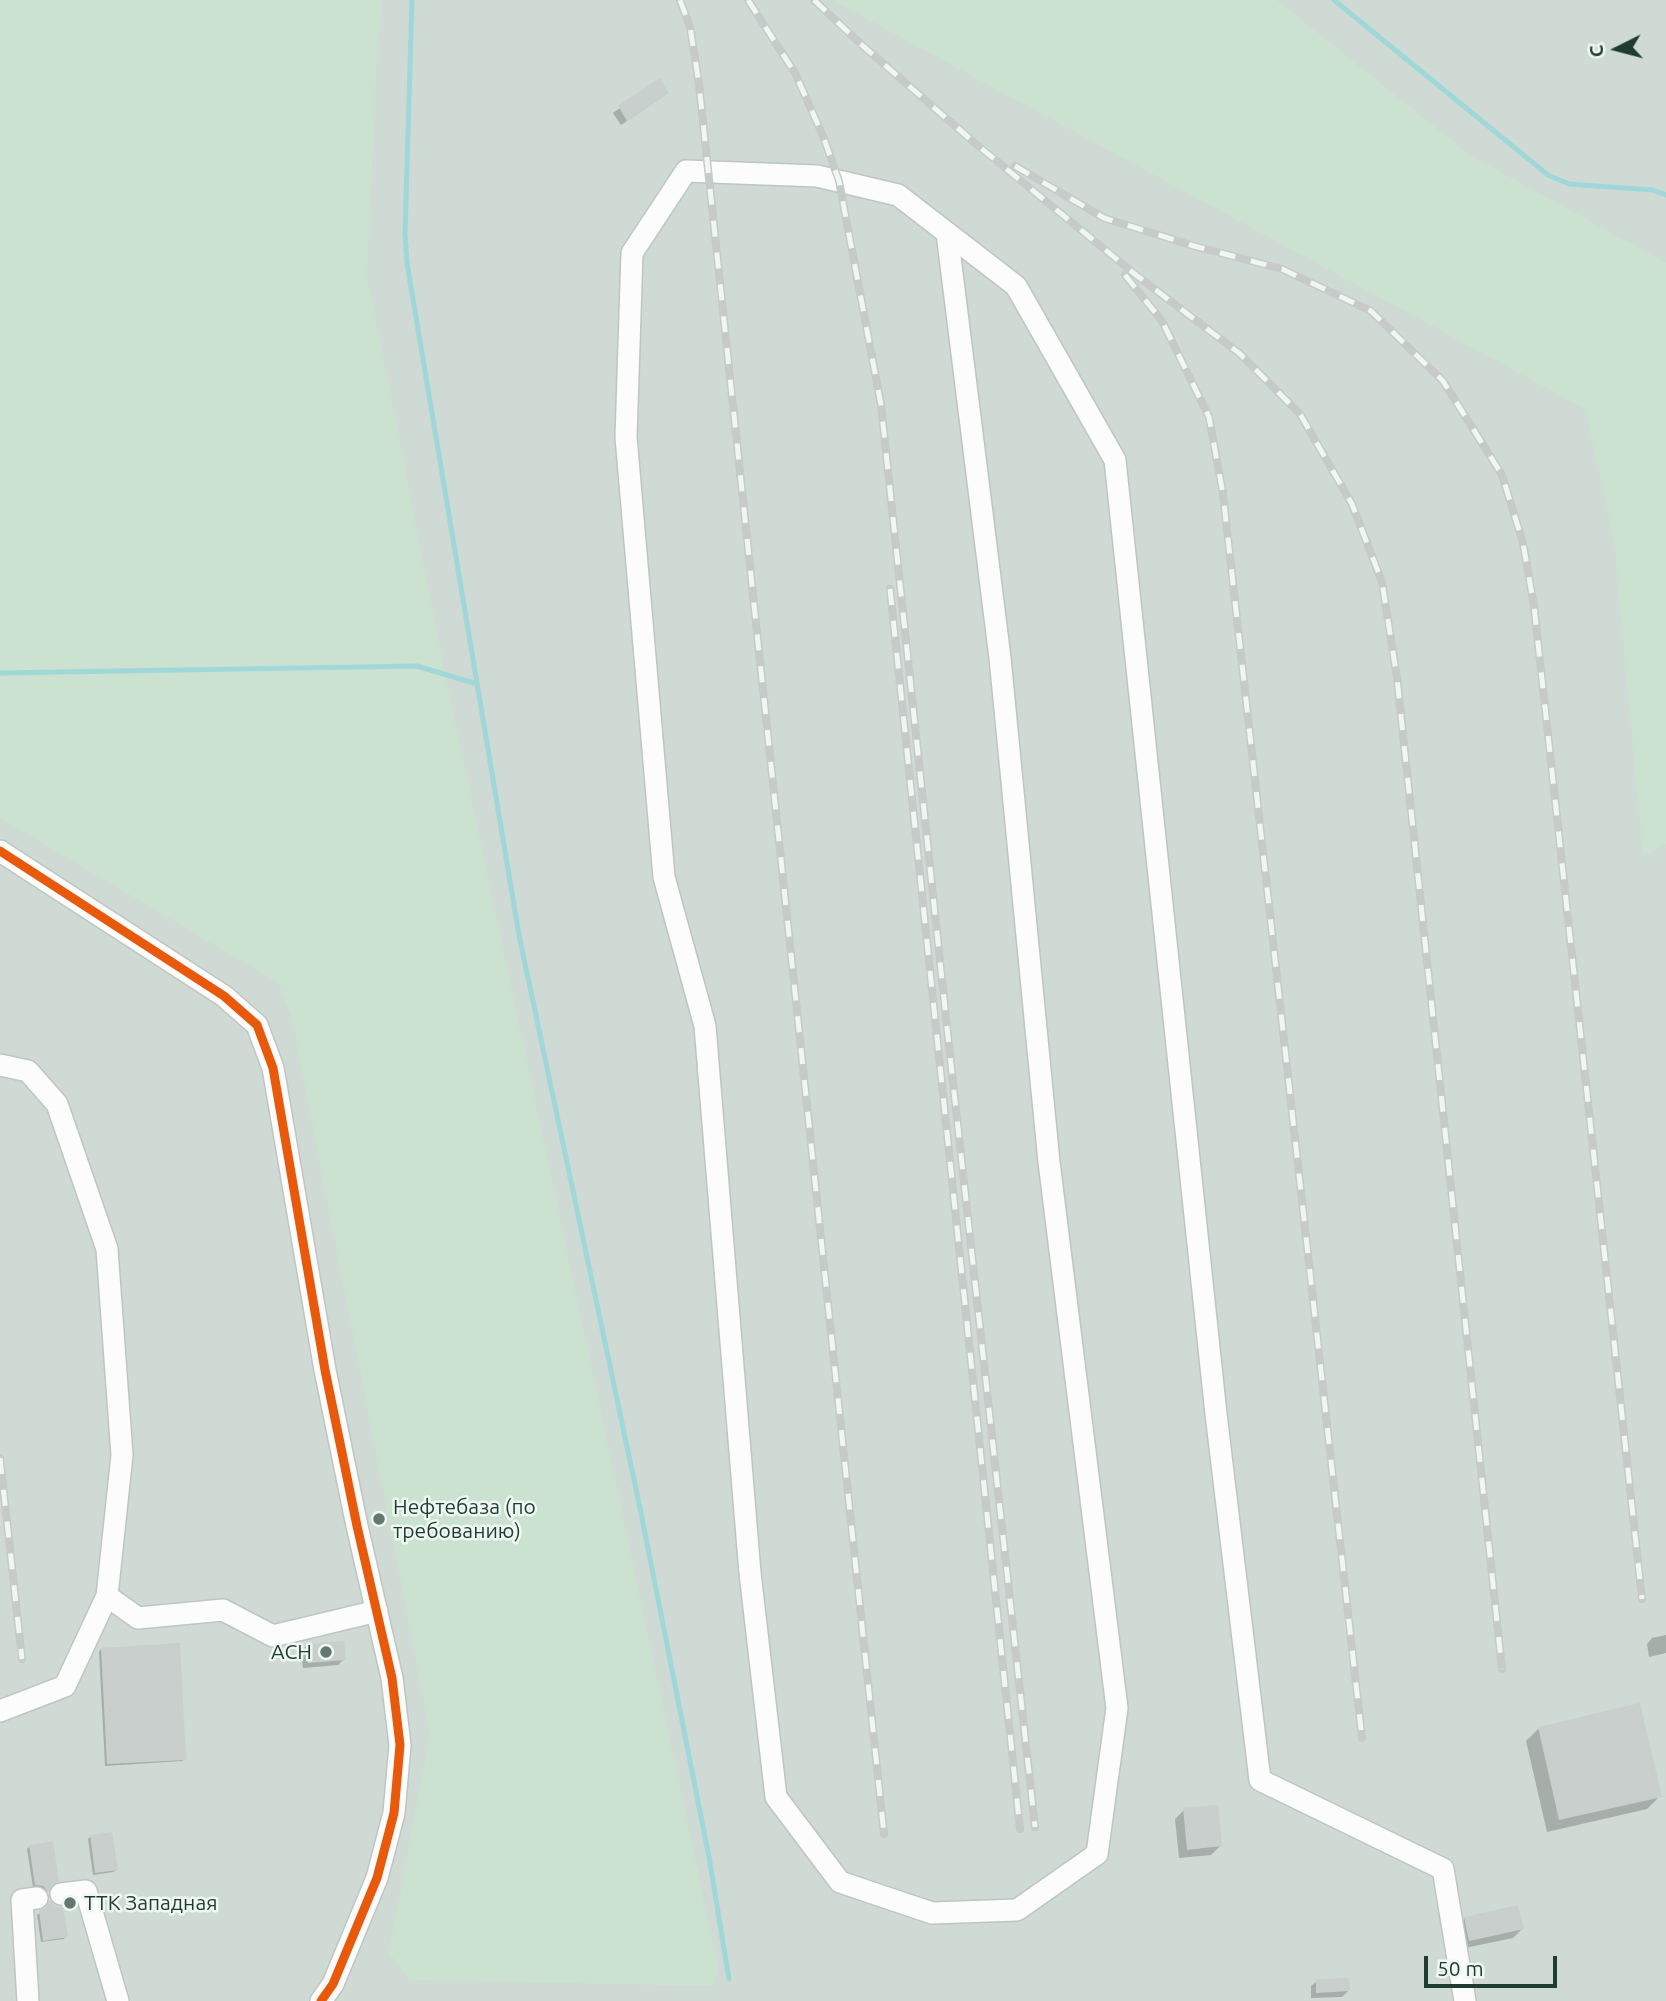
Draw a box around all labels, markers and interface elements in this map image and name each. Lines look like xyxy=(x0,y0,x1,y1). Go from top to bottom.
north arrow xyxy=(1582,14,1652,84)
text: С xyxy=(1585,44,1608,58)
place label: Нефтебаза (по требованию) xyxy=(393,1494,536,1544)
marker: Нефтебаза (по требованию) xyxy=(371,1511,387,1527)
place label: АСН xyxy=(271,1639,312,1665)
marker: АСН xyxy=(318,1644,334,1660)
place label: ТТК Западная xyxy=(84,1890,217,1916)
marker: ТТК Западная xyxy=(62,1895,78,1911)
scale bar xyxy=(1428,1941,1561,1985)
text: 50 m xyxy=(1437,1956,1484,1980)

